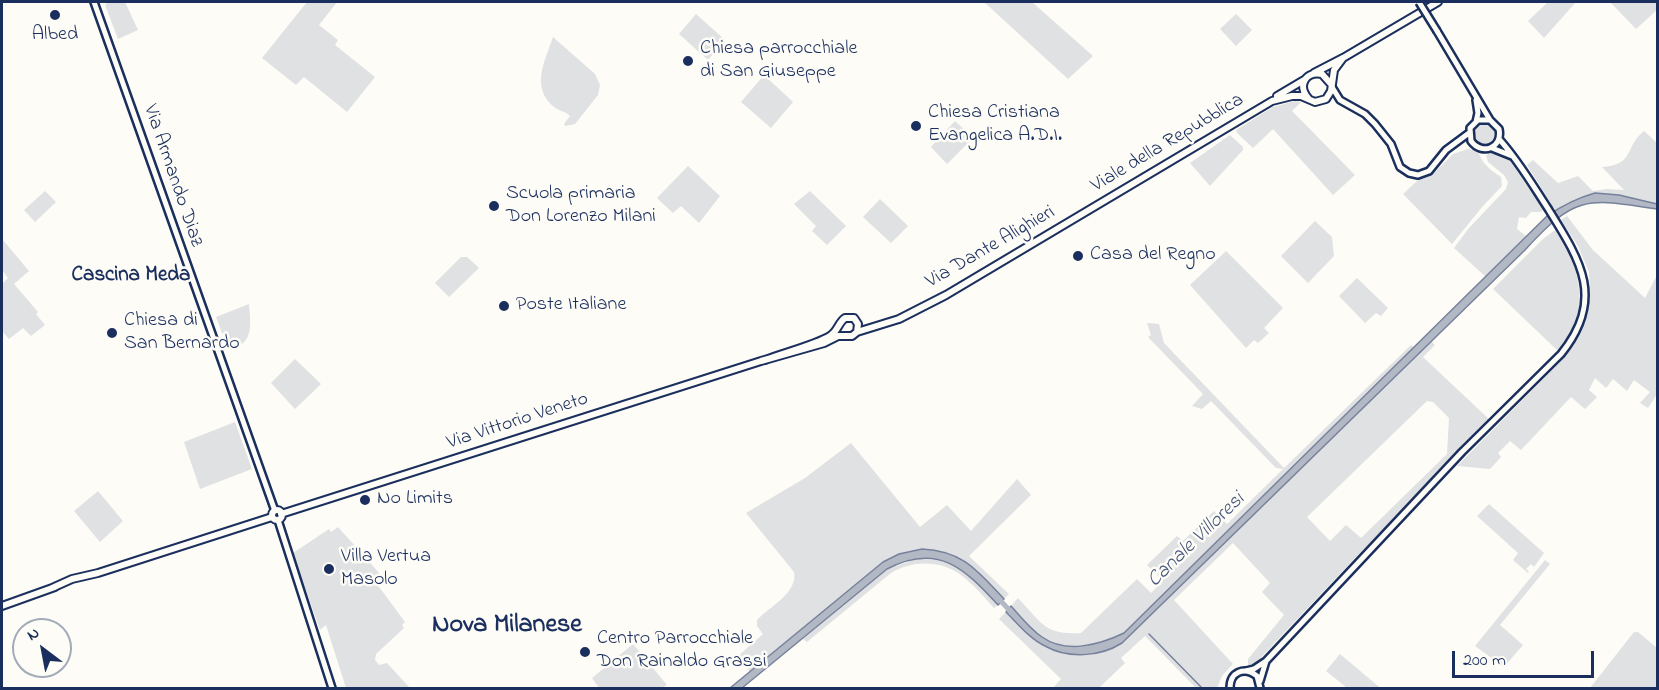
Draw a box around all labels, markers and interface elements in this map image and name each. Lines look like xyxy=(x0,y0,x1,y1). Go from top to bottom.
marker: Albed xyxy=(48,8,62,22)
place label: Albed xyxy=(32,24,78,48)
place label: Chiesa parrocchiale di San Giuseppe xyxy=(700,38,857,85)
marker: Chiesa parrocchiale di San Giuseppe xyxy=(681,54,695,68)
street label: Viale della Repubblica xyxy=(1087,89,1249,199)
street label: Via Armando Diaz xyxy=(136,102,208,250)
place label: Chiesa Cristiana Evangelica A.D.I. xyxy=(928,102,1062,149)
marker: Chiesa Cristiana Evangelica A.D.I. xyxy=(909,119,923,133)
place label: Scuola primaria Don Lorenzo Milani xyxy=(506,183,656,230)
marker: Scuola primaria Don Lorenzo Milani xyxy=(487,199,501,213)
street label: Via Dante Alighieri xyxy=(922,201,1060,295)
place label: Casa del Regno xyxy=(1090,244,1216,268)
marker: Casa del Regno xyxy=(1071,249,1085,263)
district label: Cascina Meda xyxy=(72,264,190,290)
place label: Poste Italiane xyxy=(516,294,626,318)
marker: Poste Italiane xyxy=(497,299,511,313)
place label: Chiesa di San Bernardo xyxy=(124,310,240,357)
marker: Chiesa di San Bernardo xyxy=(105,326,119,340)
street label: Via Vittorio Veneto xyxy=(444,388,592,456)
place label: No Limits xyxy=(377,488,453,512)
water label: Canale Villoresi xyxy=(1143,488,1251,594)
marker: No Limits xyxy=(358,493,372,507)
place label: Villa Vertua Masolo xyxy=(341,546,431,593)
marker: Villa Vertua Masolo xyxy=(322,562,336,576)
district label: Nova Milanese xyxy=(432,611,582,643)
north arrow xyxy=(12,618,72,678)
text: N xyxy=(23,621,44,647)
place label: Centro Parrocchiale Don Rainaldo Grassi xyxy=(597,628,767,675)
scale bar xyxy=(1455,639,1598,677)
marker: Centro Parrocchiale Don Rainaldo Grassi xyxy=(578,645,592,659)
text: 200 m xyxy=(1463,648,1506,674)

